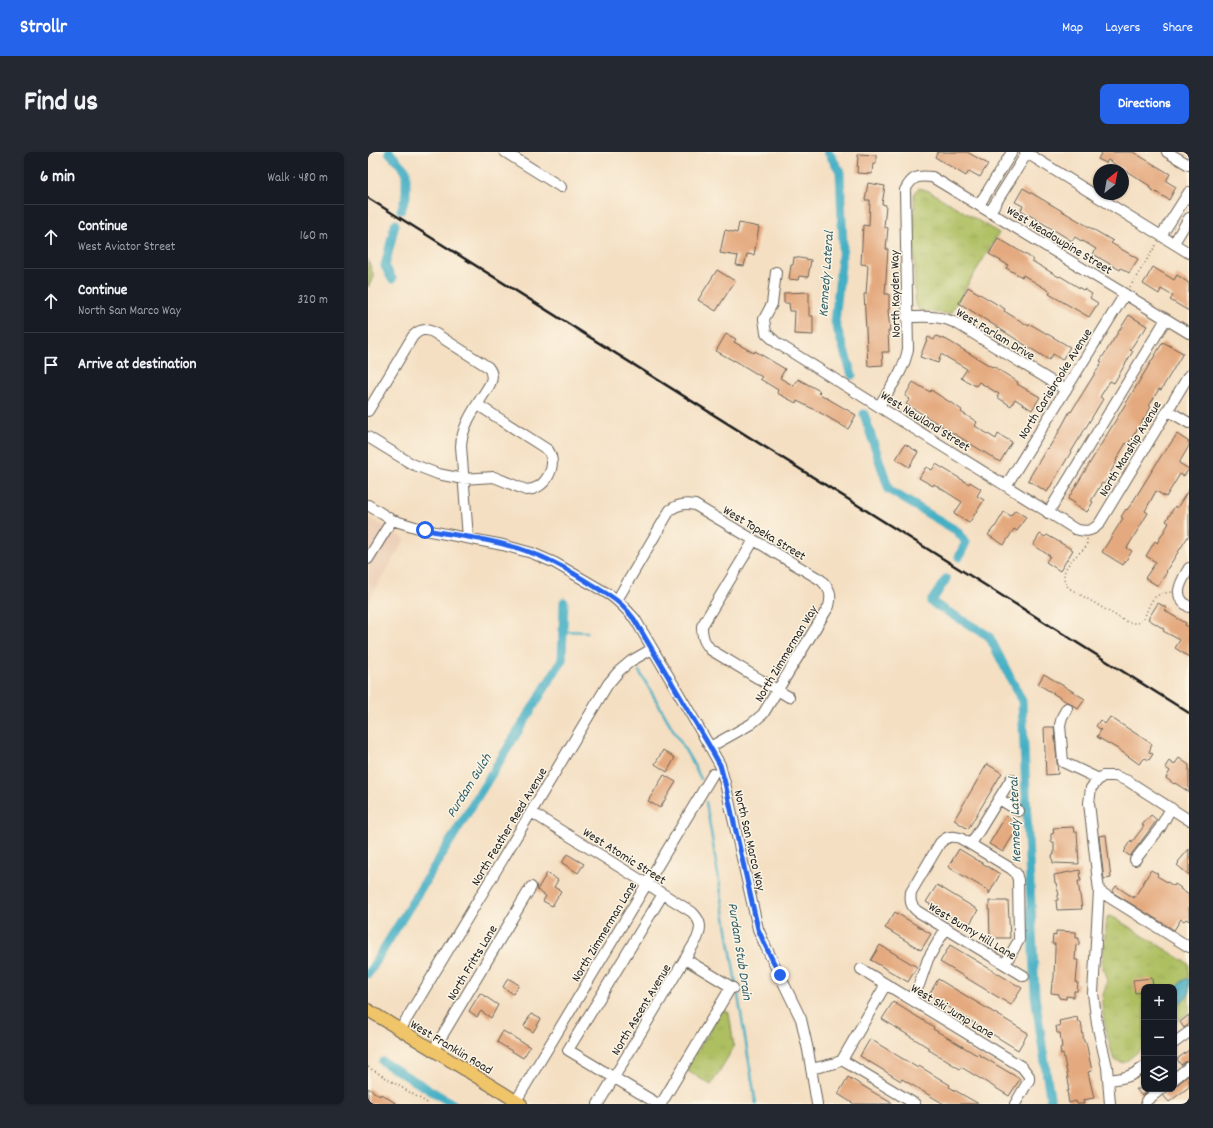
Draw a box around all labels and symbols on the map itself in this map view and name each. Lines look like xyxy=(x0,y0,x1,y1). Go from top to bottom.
north arrow xyxy=(1093,164,1129,200)
street label: West Meadowpine Street xyxy=(1002,202,1116,280)
water label: Kennedy Lateral xyxy=(814,229,840,318)
street label: North Kayden Way xyxy=(886,249,907,338)
street label: West Farlam Drive xyxy=(952,304,1038,366)
street label: North Carisbrooke Avenue xyxy=(1014,325,1098,443)
street label: West Newland Street xyxy=(876,387,973,458)
street label: North Manship Avenue xyxy=(1095,398,1167,501)
street label: West Topeka Street xyxy=(719,502,809,567)
route start xyxy=(416,521,434,539)
street label: North Zimmerman Way xyxy=(751,602,824,706)
water label: Purdam Gulch xyxy=(442,750,498,822)
street label: North Feather Reed Avenue xyxy=(467,764,553,890)
water label: Kennedy Lateral xyxy=(1004,775,1027,863)
street label: North San Marco Way xyxy=(728,788,770,894)
street label: West Atomic Street xyxy=(578,824,669,891)
street label: North Zimmerman Lane xyxy=(568,878,643,986)
street label: West Bunny Hill Lane xyxy=(924,898,1020,966)
water label: Purdam Stub Drain xyxy=(721,901,757,1002)
street label: North Fritts Lane xyxy=(443,922,503,1005)
street label: North Ascent Avenue xyxy=(607,961,677,1060)
route end xyxy=(771,966,789,984)
street label: West Ski Jump Lane xyxy=(906,980,997,1045)
street label: West Franklin Road xyxy=(406,1016,496,1080)

